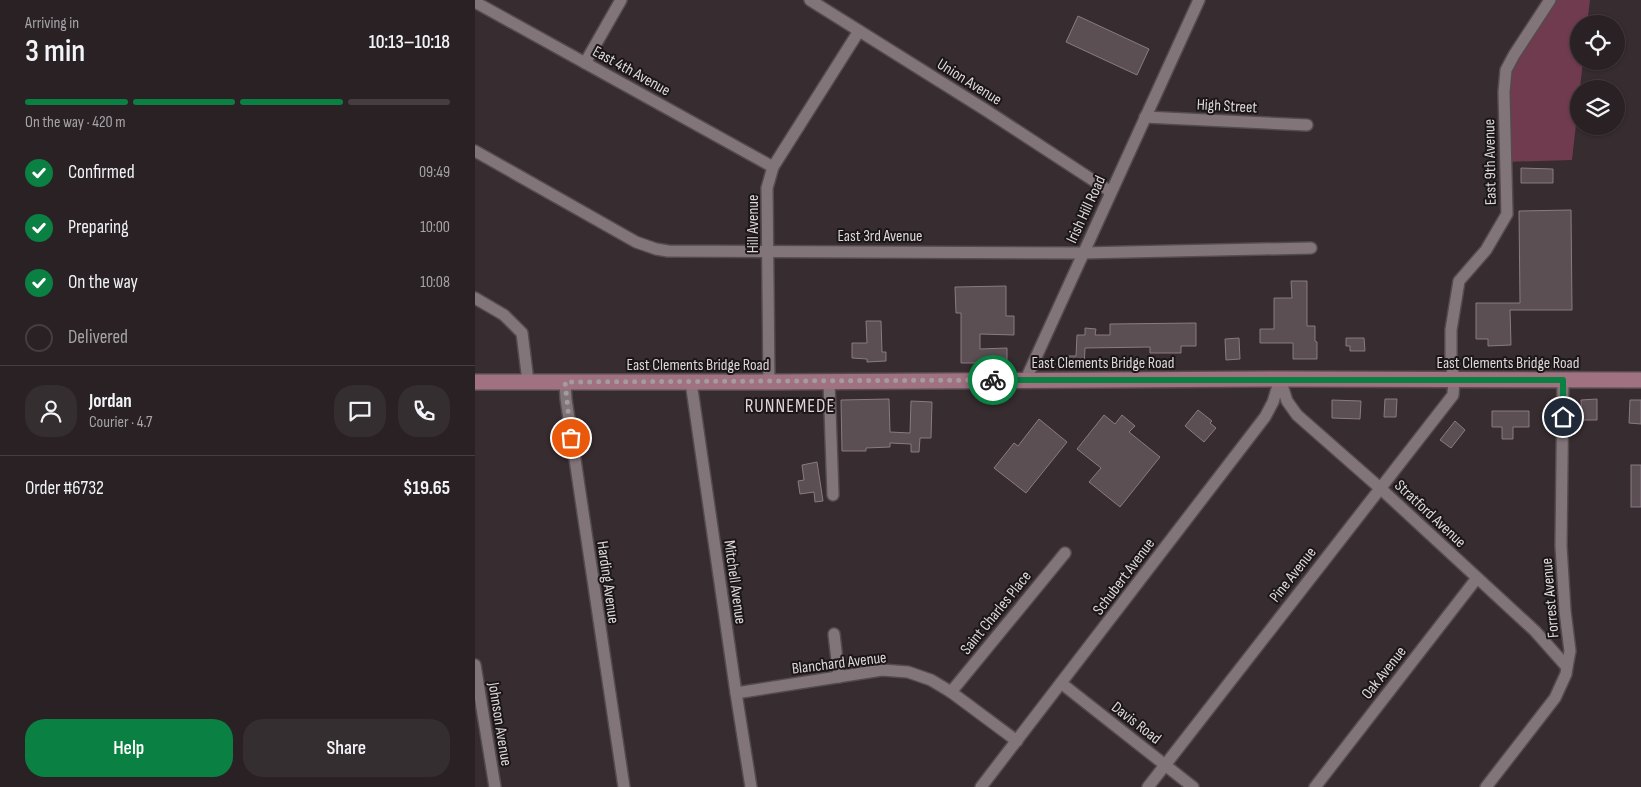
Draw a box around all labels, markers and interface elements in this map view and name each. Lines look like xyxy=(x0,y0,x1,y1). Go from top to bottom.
text: Arriving in xyxy=(25,14,79,33)
map controls xyxy=(1570,15,1625,135)
button: locate xyxy=(1570,15,1625,70)
text: 10:13–10:18 xyxy=(369,31,450,54)
text: 3 min xyxy=(25,32,85,71)
street label: East 4th Avenue xyxy=(589,42,673,100)
street label: Union Avenue xyxy=(933,55,1005,110)
button: layers xyxy=(1570,80,1625,135)
street label: High Street xyxy=(1196,95,1258,118)
text: On the way · 420 m xyxy=(25,113,125,132)
street label: East 9th Avenue xyxy=(1480,119,1501,205)
icon: check xyxy=(25,159,53,187)
text: Confirmed xyxy=(68,161,135,184)
text: 09:49 xyxy=(419,163,450,182)
street label: Irish Hill Road xyxy=(1062,173,1110,246)
street label: Hill Avenue xyxy=(744,195,763,253)
icon: check xyxy=(25,214,53,242)
text: Preparing xyxy=(68,216,129,239)
text: 10:00 xyxy=(420,218,450,237)
street label: East 3rd Avenue xyxy=(837,227,923,246)
icon: check xyxy=(25,269,53,297)
text: On the way xyxy=(68,271,138,294)
text: 10:08 xyxy=(420,273,450,292)
text: Delivered xyxy=(68,326,128,349)
street label: East Clements Bridge Road xyxy=(1032,354,1174,373)
street label: East Clements Bridge Road xyxy=(1437,354,1579,373)
courier xyxy=(968,355,1018,405)
street label: East Clements Bridge Road xyxy=(627,356,769,375)
icon: bike xyxy=(979,366,1007,394)
button: person xyxy=(25,385,77,437)
button: chat xyxy=(334,385,386,437)
button: phone xyxy=(398,385,450,437)
text: Jordan xyxy=(89,390,132,413)
district label: RUNNEMEDE xyxy=(745,395,835,418)
pin xyxy=(1542,396,1584,438)
icon: home xyxy=(1549,403,1577,431)
text: Courier · 4.7 xyxy=(89,413,152,432)
pin xyxy=(550,417,592,459)
icon: bag xyxy=(557,424,585,452)
street label: Stratford Avenue xyxy=(1390,476,1470,552)
text: Order #6732 xyxy=(25,477,104,500)
text: $19.65 xyxy=(403,477,450,500)
street label: Schubert Avenue xyxy=(1089,535,1159,619)
street label: Mitchell Avenue xyxy=(719,539,750,625)
street label: Harding Avenue xyxy=(592,540,623,625)
street label: Pine Avenue xyxy=(1266,544,1321,606)
street label: Forrest Avenue xyxy=(1538,557,1563,639)
street label: Saint Charles Place xyxy=(957,567,1036,659)
street label: Oak Avenue xyxy=(1358,643,1411,703)
street label: Blanchard Avenue xyxy=(791,648,888,679)
street label: Johnson Avenue xyxy=(483,680,516,767)
street label: Davis Road xyxy=(1107,698,1165,748)
button: Help xyxy=(25,719,233,777)
button: Share xyxy=(243,719,450,777)

